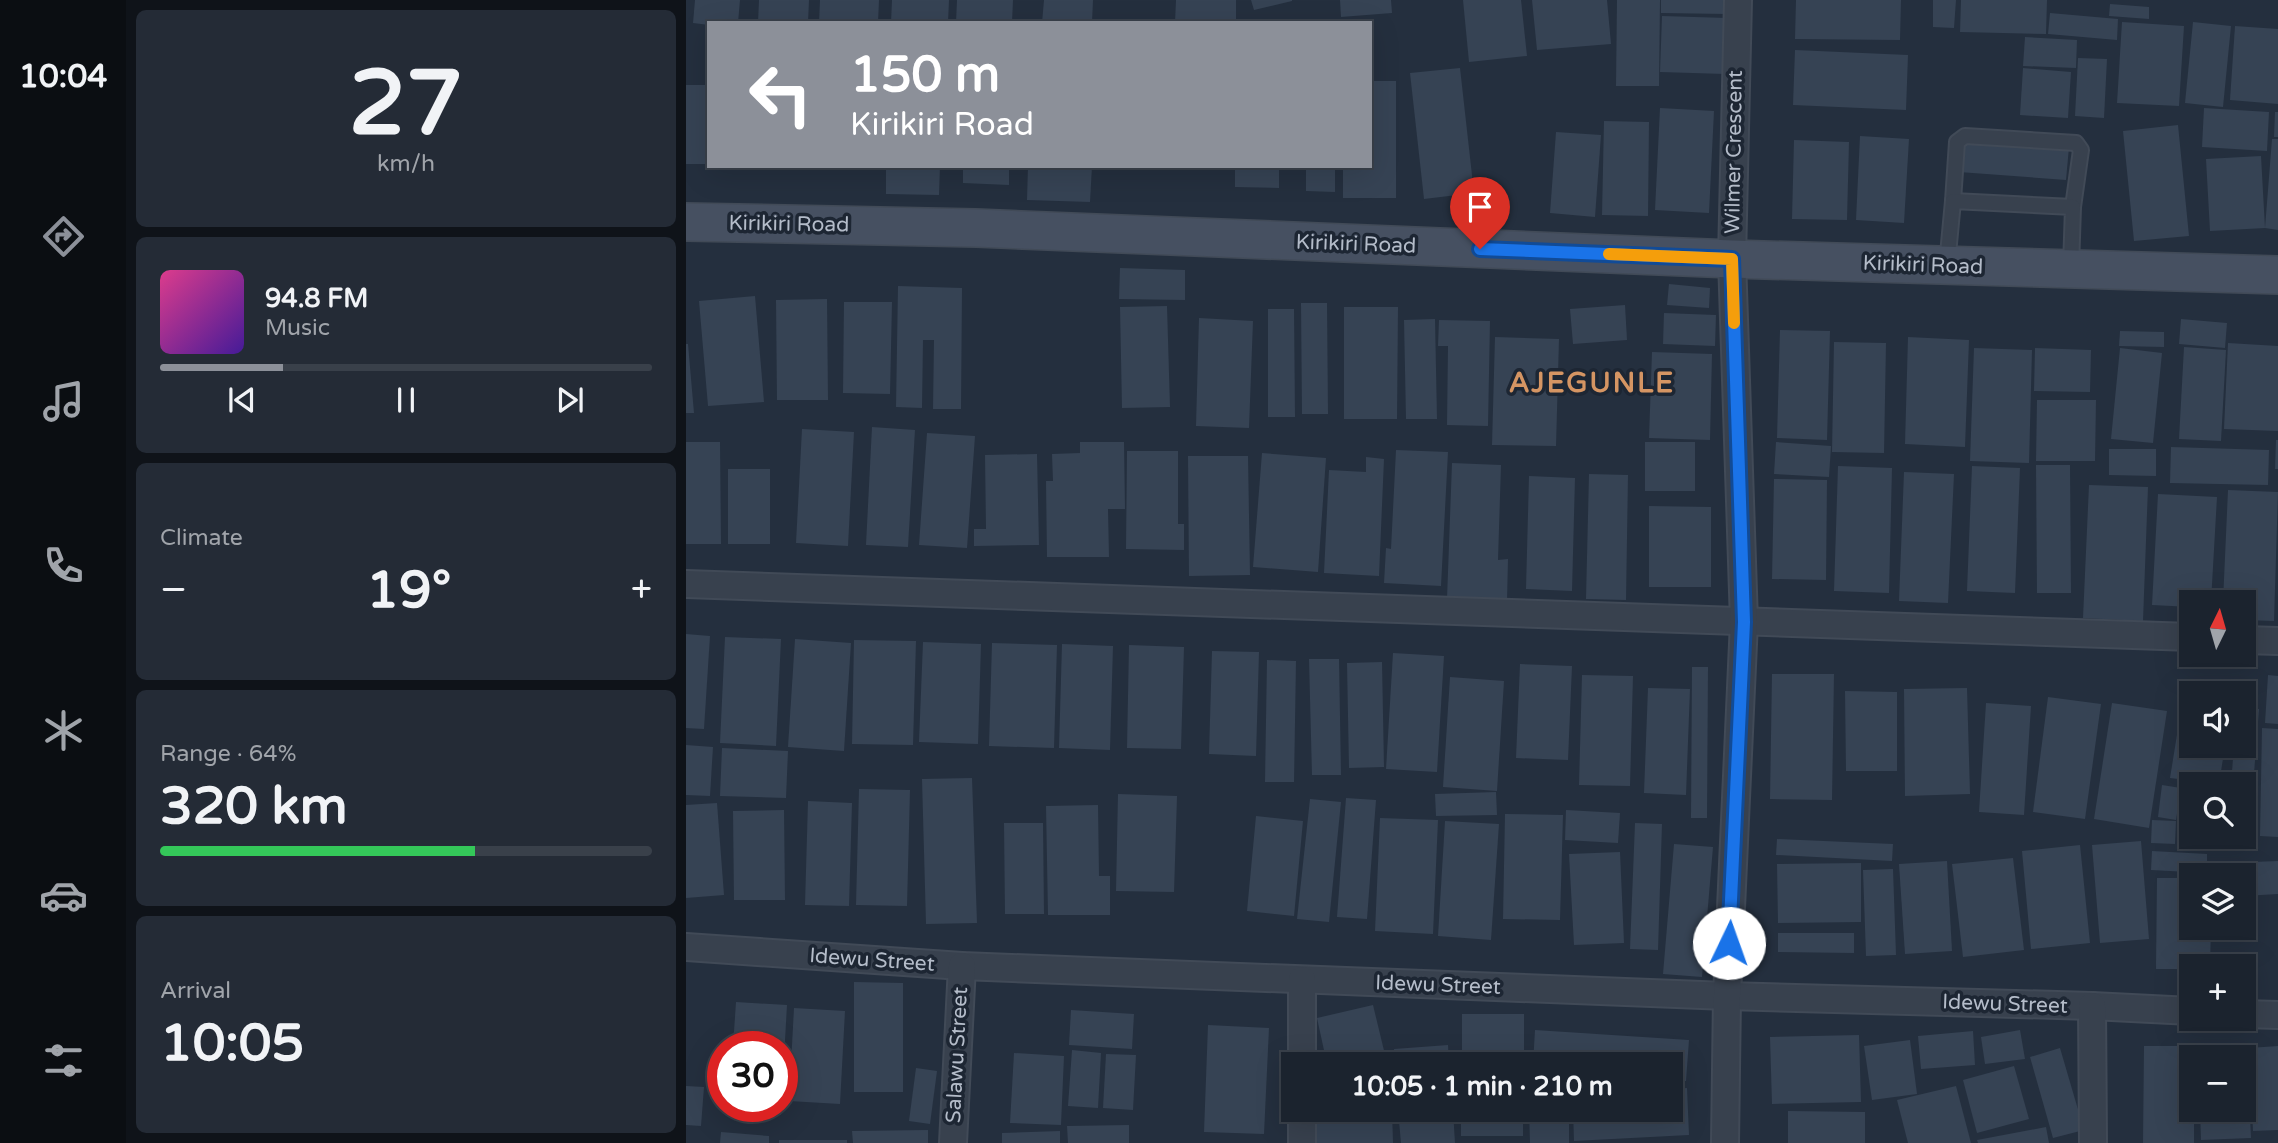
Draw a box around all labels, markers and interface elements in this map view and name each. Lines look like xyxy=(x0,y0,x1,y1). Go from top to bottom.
text: 150 m xyxy=(850,46,1000,105)
text: 27 xyxy=(349,49,463,159)
icon: left xyxy=(735,49,826,140)
text: 10:04 xyxy=(19,58,107,96)
street label: Wilmer Crescent xyxy=(1720,70,1748,234)
text: Kirikiri Road xyxy=(850,106,1034,144)
text: km/h xyxy=(377,150,435,178)
pin xyxy=(1450,177,1510,249)
icon: arrive xyxy=(1461,188,1499,226)
street label: Kirikiri Road xyxy=(728,210,850,238)
icon: directions xyxy=(39,212,88,261)
street label: Kirikiri Road xyxy=(1295,229,1417,259)
street label: Kirikiri Road xyxy=(1862,250,1984,280)
text: 94.8 FM xyxy=(265,283,368,314)
text: Music xyxy=(265,314,330,342)
district label: AJEGUNLE xyxy=(1509,366,1675,400)
icon: music xyxy=(39,377,88,426)
icon: previous xyxy=(223,381,261,419)
icon: pause xyxy=(387,381,425,419)
icon: next xyxy=(551,381,589,419)
text: Climate xyxy=(160,524,243,552)
icon: phone xyxy=(39,541,88,590)
text: 19° xyxy=(366,559,451,622)
text: − xyxy=(160,567,187,613)
text: + xyxy=(631,567,652,613)
north arrow xyxy=(2179,590,2256,667)
map controls xyxy=(2179,590,2256,1122)
button: sound xyxy=(2179,681,2256,758)
icon: climate xyxy=(39,706,88,755)
text: Range · 64% xyxy=(160,740,296,768)
button: search xyxy=(2179,772,2256,849)
text: 320 km xyxy=(160,775,348,838)
button: layers xyxy=(2179,863,2256,940)
icon: car xyxy=(39,871,88,920)
position arrow xyxy=(1692,906,1766,980)
street label: Idewu Street xyxy=(808,943,936,977)
button: + xyxy=(2179,954,2256,1031)
street label: Idewu Street xyxy=(1375,970,1501,1000)
text: Arrival xyxy=(160,977,231,1005)
street label: Salawu Street xyxy=(941,986,973,1124)
street label: Idewu Street xyxy=(1942,989,2068,1019)
text: 10:05 xyxy=(160,1012,304,1075)
speed limit sign: 30 xyxy=(707,1031,798,1122)
icon: filters xyxy=(39,1036,88,1085)
button: − xyxy=(2179,1045,2256,1122)
text: 10:05 · 1 min · 210 m xyxy=(1351,1071,1613,1102)

